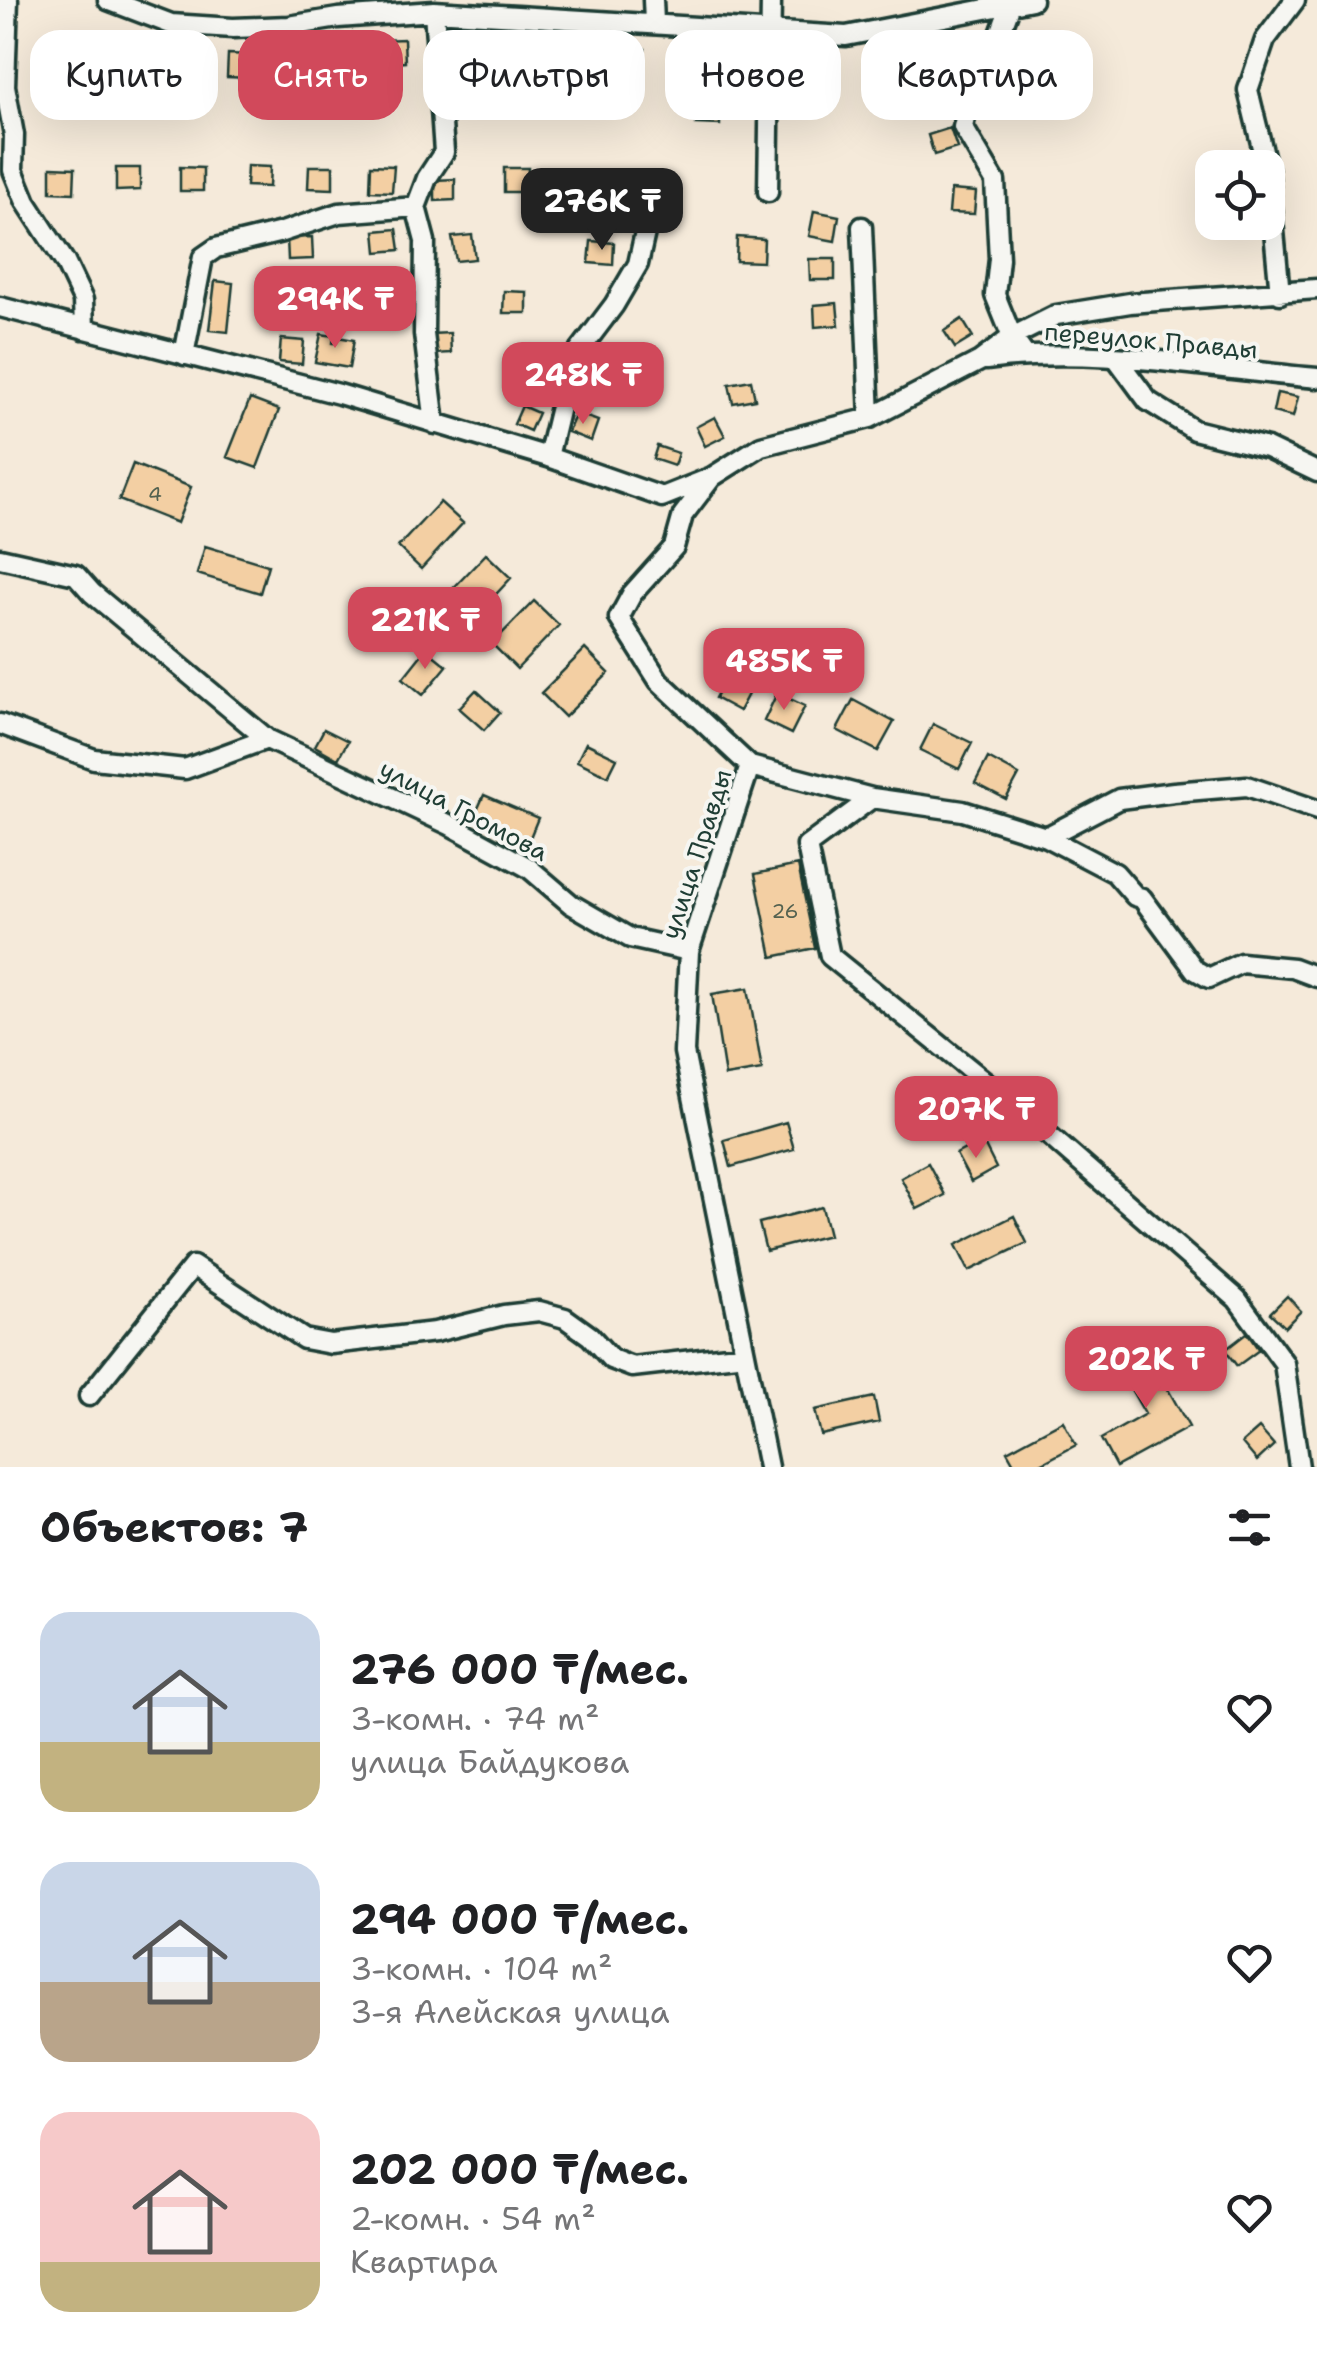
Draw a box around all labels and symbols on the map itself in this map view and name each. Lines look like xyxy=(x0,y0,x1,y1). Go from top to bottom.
pin: 276K ₸ xyxy=(521,168,683,253)
pin: 294K ₸ xyxy=(254,266,416,351)
street label: переулок Правды xyxy=(1043,314,1259,366)
pin: 248K ₸ xyxy=(502,342,664,427)
house number: 4 xyxy=(148,481,162,507)
pin: 221K ₸ xyxy=(344,587,506,672)
pin: 485K ₸ xyxy=(703,628,865,713)
street label: улица Громова xyxy=(374,751,555,869)
street label: улица Правды xyxy=(653,765,739,943)
house number: 26 xyxy=(771,898,799,924)
pin: 207K ₸ xyxy=(895,1076,1057,1161)
pin: 202K ₸ xyxy=(1065,1326,1227,1411)

